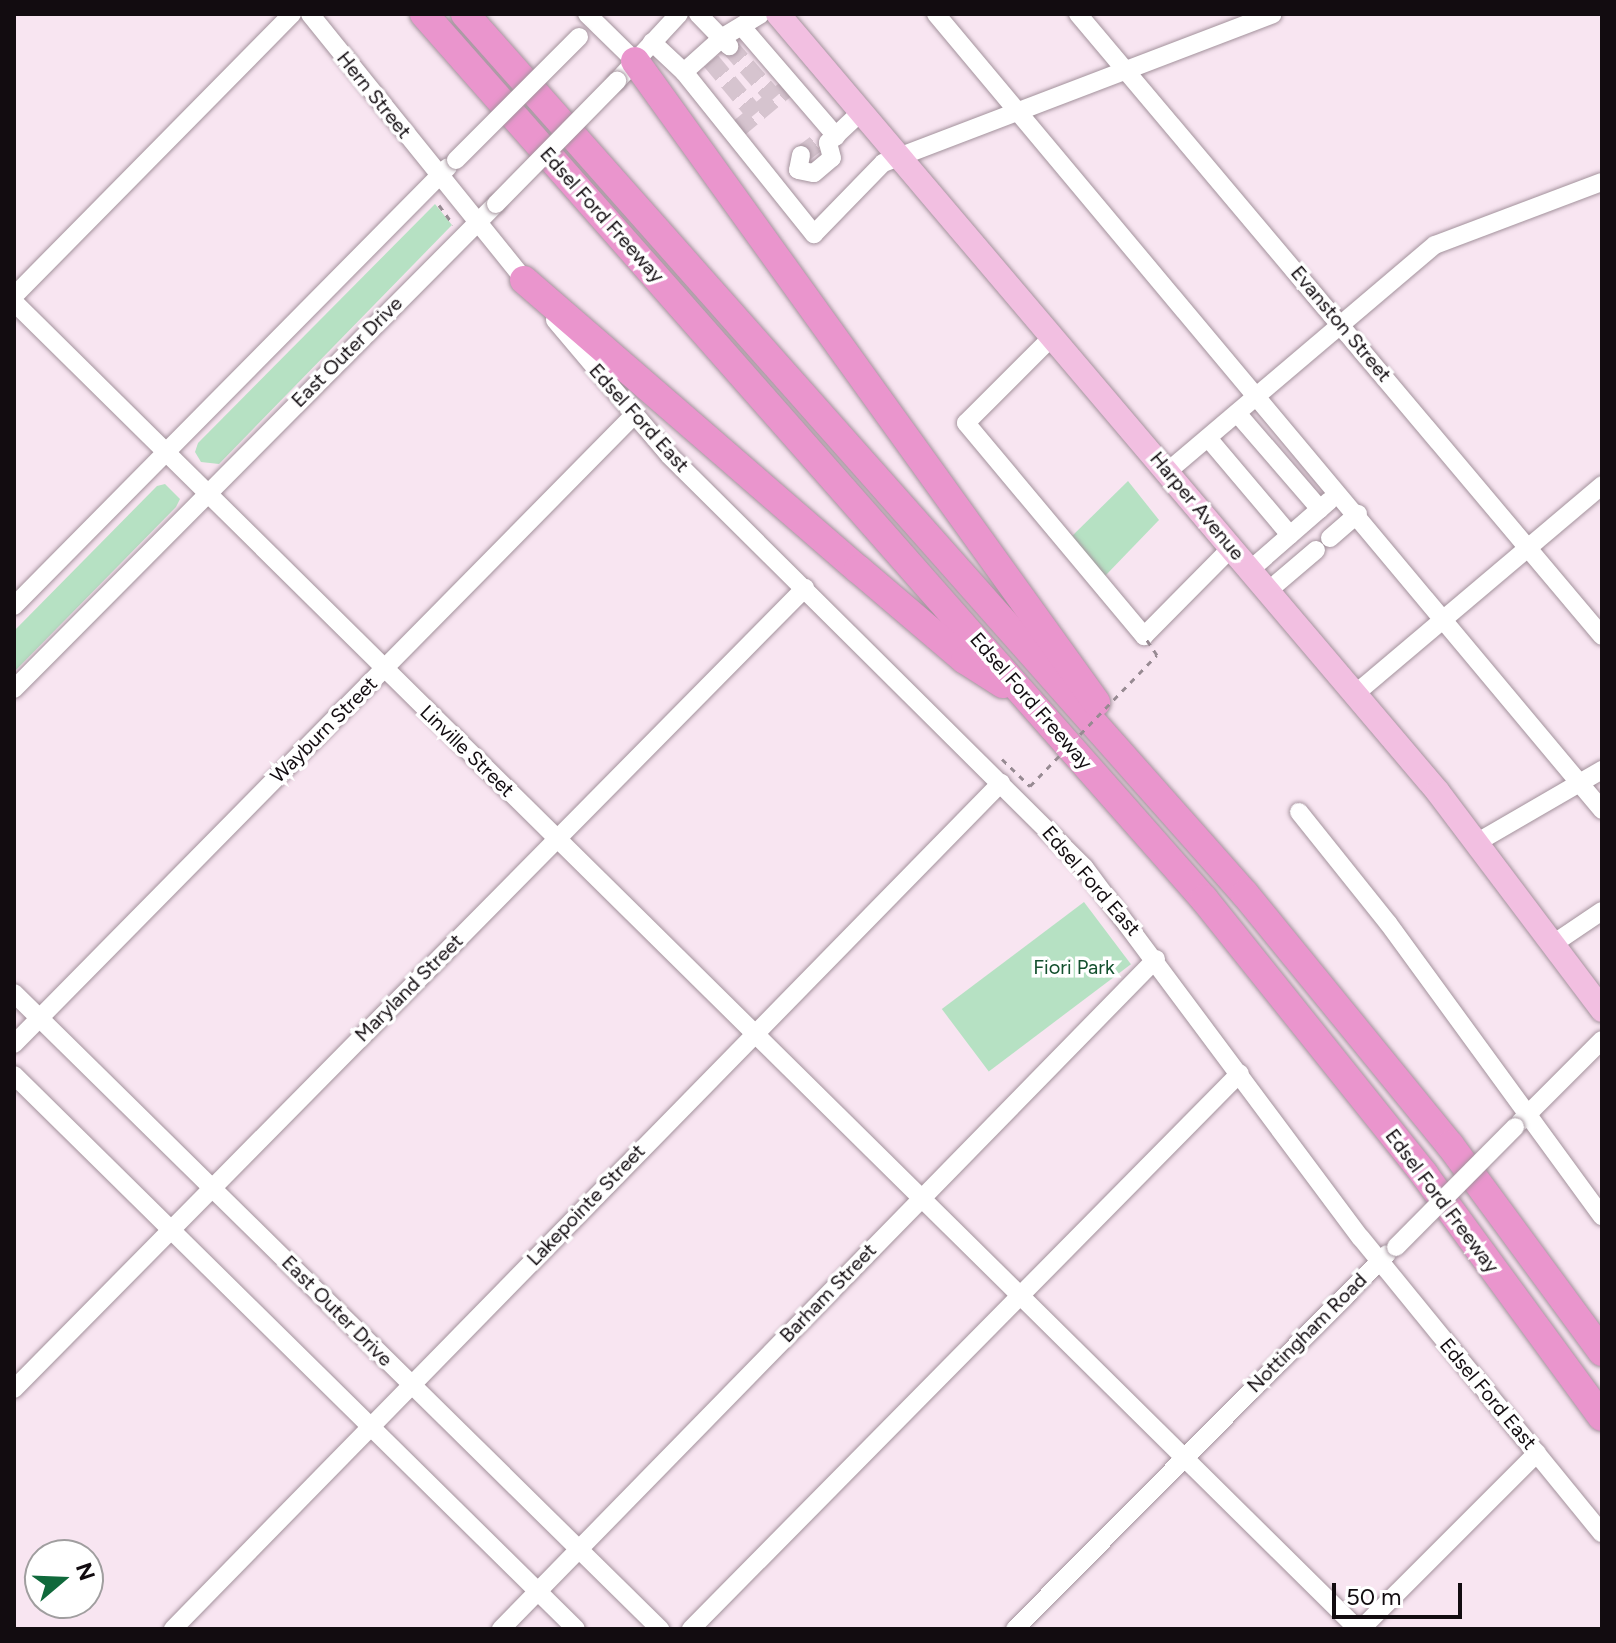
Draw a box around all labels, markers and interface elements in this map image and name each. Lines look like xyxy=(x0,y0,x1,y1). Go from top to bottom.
street label: Hern Street xyxy=(332,47,416,143)
street label: Edsel Ford Freeway xyxy=(535,142,669,288)
street label: Evanston Street xyxy=(1286,261,1396,387)
street label: East Outer Drive xyxy=(287,292,407,412)
street label: Edsel Ford East xyxy=(584,359,694,477)
street label: Harper Avenue xyxy=(1145,447,1249,565)
street label: Edsel Ford Freeway xyxy=(965,628,1097,774)
street label: Wayburn Street xyxy=(266,672,382,788)
street label: Linville Street xyxy=(415,700,519,802)
street label: Edsel Ford East xyxy=(1037,821,1145,941)
street label: Maryland Street xyxy=(350,929,468,1047)
park label: Fiori Park xyxy=(1033,955,1115,979)
street label: Edsel Ford Freeway xyxy=(1380,1124,1504,1278)
street label: Lakepointe Street xyxy=(522,1139,650,1271)
street label: Barham Street xyxy=(775,1238,881,1348)
street label: East Outer Drive xyxy=(277,1251,397,1371)
street label: Nottingham Road xyxy=(1242,1268,1372,1398)
street label: Edsel Ford East xyxy=(1435,1333,1541,1455)
north arrow xyxy=(24,1539,104,1619)
text: N xyxy=(70,1559,101,1584)
scale bar xyxy=(1336,1567,1466,1617)
text: 50 m xyxy=(1346,1582,1402,1611)

